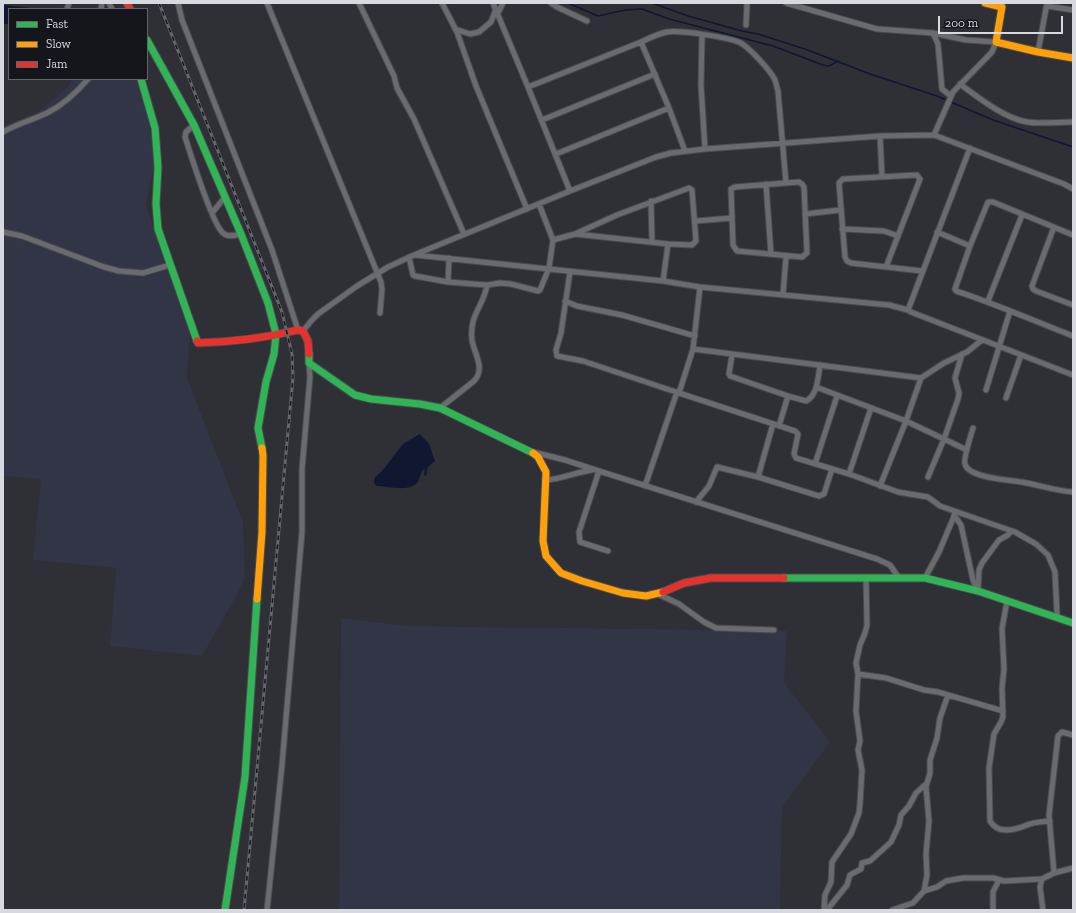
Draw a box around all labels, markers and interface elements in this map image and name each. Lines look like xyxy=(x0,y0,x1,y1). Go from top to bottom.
legend xyxy=(8,8,148,80)
scale bar xyxy=(940,8,1065,34)
text: 200 m xyxy=(945,16,978,30)
text: Fast xyxy=(46,17,68,31)
text: Slow xyxy=(46,37,71,51)
text: Jam xyxy=(46,57,67,71)

